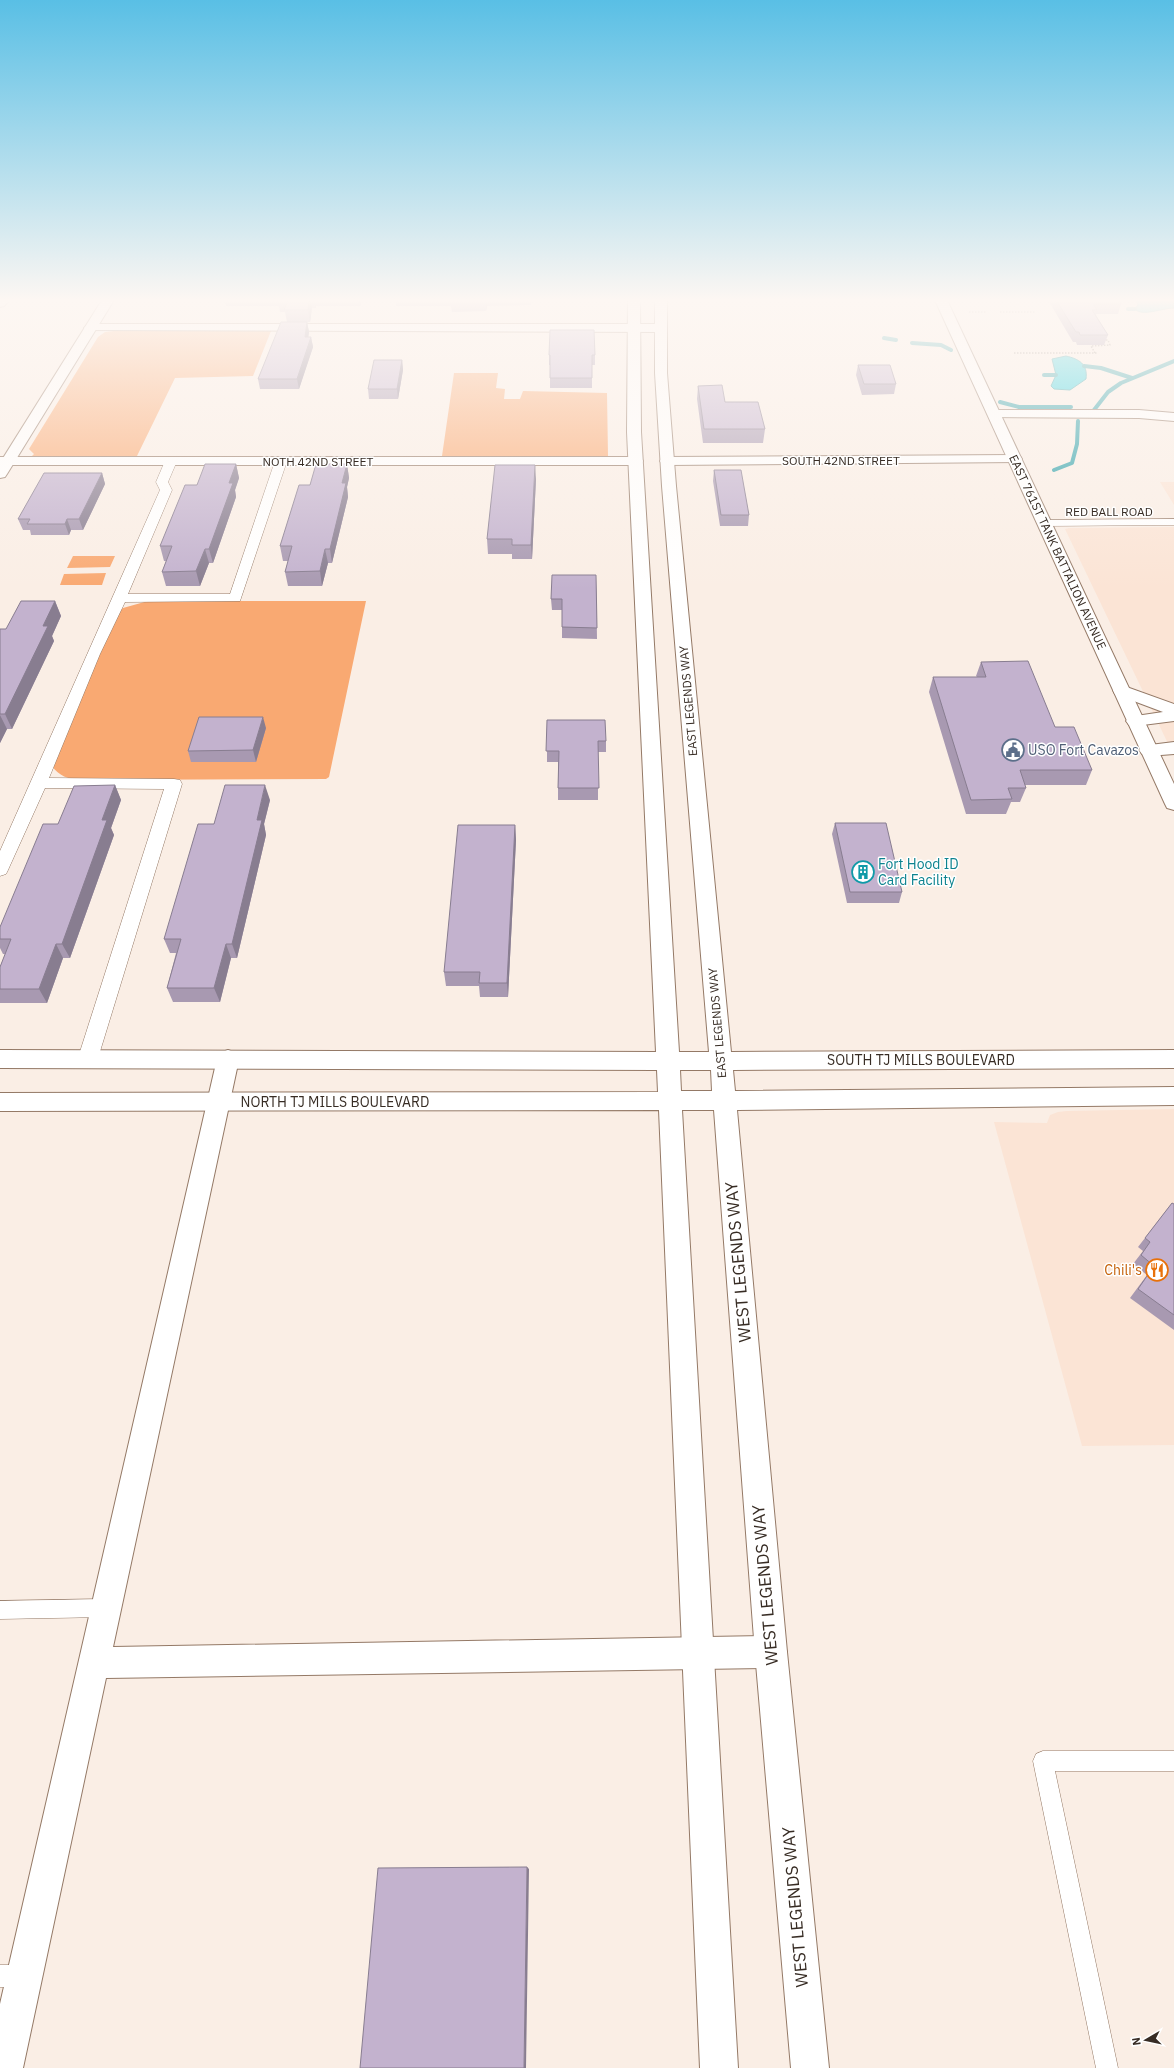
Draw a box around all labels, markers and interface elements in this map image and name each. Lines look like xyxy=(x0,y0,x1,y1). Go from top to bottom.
street label: EAST 761ST TANK BATTALION AVENUE xyxy=(1006,452,1110,652)
street label: SOUTH 42ND STREET xyxy=(782,453,900,468)
street label: NOTH 42ND STREET xyxy=(263,454,374,469)
street label: RED BALL ROAD xyxy=(1065,504,1153,519)
street label: EAST LEGENDS WAY xyxy=(676,645,700,757)
public building icon: USO Fort Cavazos xyxy=(1000,737,1026,763)
place label: USO Fort Cavazos xyxy=(1028,741,1139,759)
place label: Fort Hood ID Card Facility xyxy=(878,855,959,889)
building icon: Fort Hood ID Card Facility xyxy=(850,859,876,885)
street label: EAST LEGENDS WAY xyxy=(705,967,729,1079)
street label: SOUTH TJ MILLS BOULEVARD xyxy=(827,1051,1015,1069)
street label: NORTH TJ MILLS BOULEVARD xyxy=(241,1093,429,1111)
street label: WEST LEGENDS WAY xyxy=(720,1181,756,1343)
restaurant icon: Chili's xyxy=(1144,1257,1170,1283)
place label: Chili's xyxy=(1104,1261,1142,1279)
street label: WEST LEGENDS WAY xyxy=(747,1504,783,1666)
street label: WEST LEGENDS WAY xyxy=(777,1826,813,1988)
north arrow xyxy=(1126,2020,1166,2060)
text: N xyxy=(1129,2037,1144,2047)

